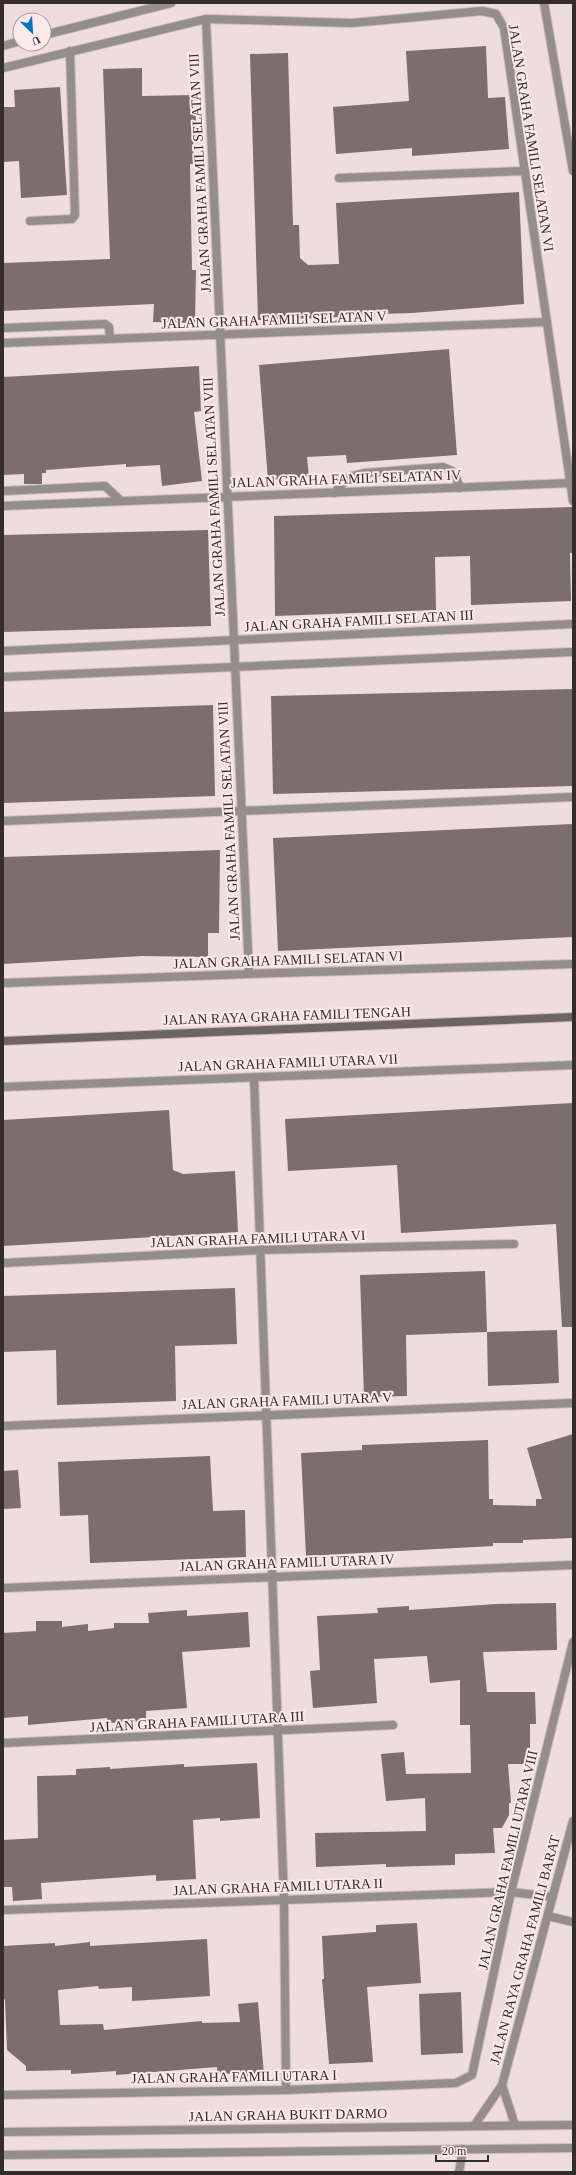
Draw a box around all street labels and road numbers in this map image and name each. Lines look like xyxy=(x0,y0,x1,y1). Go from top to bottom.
street label: JALAN GRAHA FAMILI SELATAN VI xyxy=(506,23,556,253)
street label: JALAN GRAHA FAMILI SELATAN VIII xyxy=(186,53,214,293)
street label: JALAN GRAHA FAMILI SELATAN V xyxy=(161,309,387,331)
street label: JALAN GRAHA FAMILI SELATAN VIII xyxy=(200,377,228,617)
street label: JALAN GRAHA FAMILI SELATAN IV xyxy=(231,467,461,491)
street label: JALAN GRAHA FAMILI SELATAN III xyxy=(244,607,474,634)
street label: JALAN GRAHA FAMILI SELATAN VIII xyxy=(215,701,243,941)
street label: JALAN GRAHA FAMILI SELATAN VI xyxy=(173,948,404,972)
street label: JALAN RAYA GRAHA FAMILI TENGAH xyxy=(163,1004,411,1028)
street label: JALAN GRAHA FAMILI UTARA VII xyxy=(178,1052,399,1074)
street label: JALAN GRAHA FAMILI UTARA VI xyxy=(150,1228,366,1250)
street label: JALAN GRAHA FAMILI UTARA V xyxy=(181,1390,393,1412)
street label: JALAN GRAHA FAMILI UTARA IV xyxy=(179,1552,395,1574)
street label: JALAN GRAHA FAMILI UTARA III xyxy=(89,1709,305,1735)
street label: JALAN GRAHA FAMILI UTARA VIII xyxy=(475,1749,541,1971)
street label: JALAN RAYA GRAHA FAMILI BARAT xyxy=(487,1833,563,2066)
street label: JALAN GRAHA FAMILI UTARA II xyxy=(173,1876,384,1898)
street label: JALAN GRAHA FAMILI UTARA I xyxy=(131,2068,337,2086)
street label: JALAN GRAHA BUKIT DARMO xyxy=(189,2106,387,2124)

